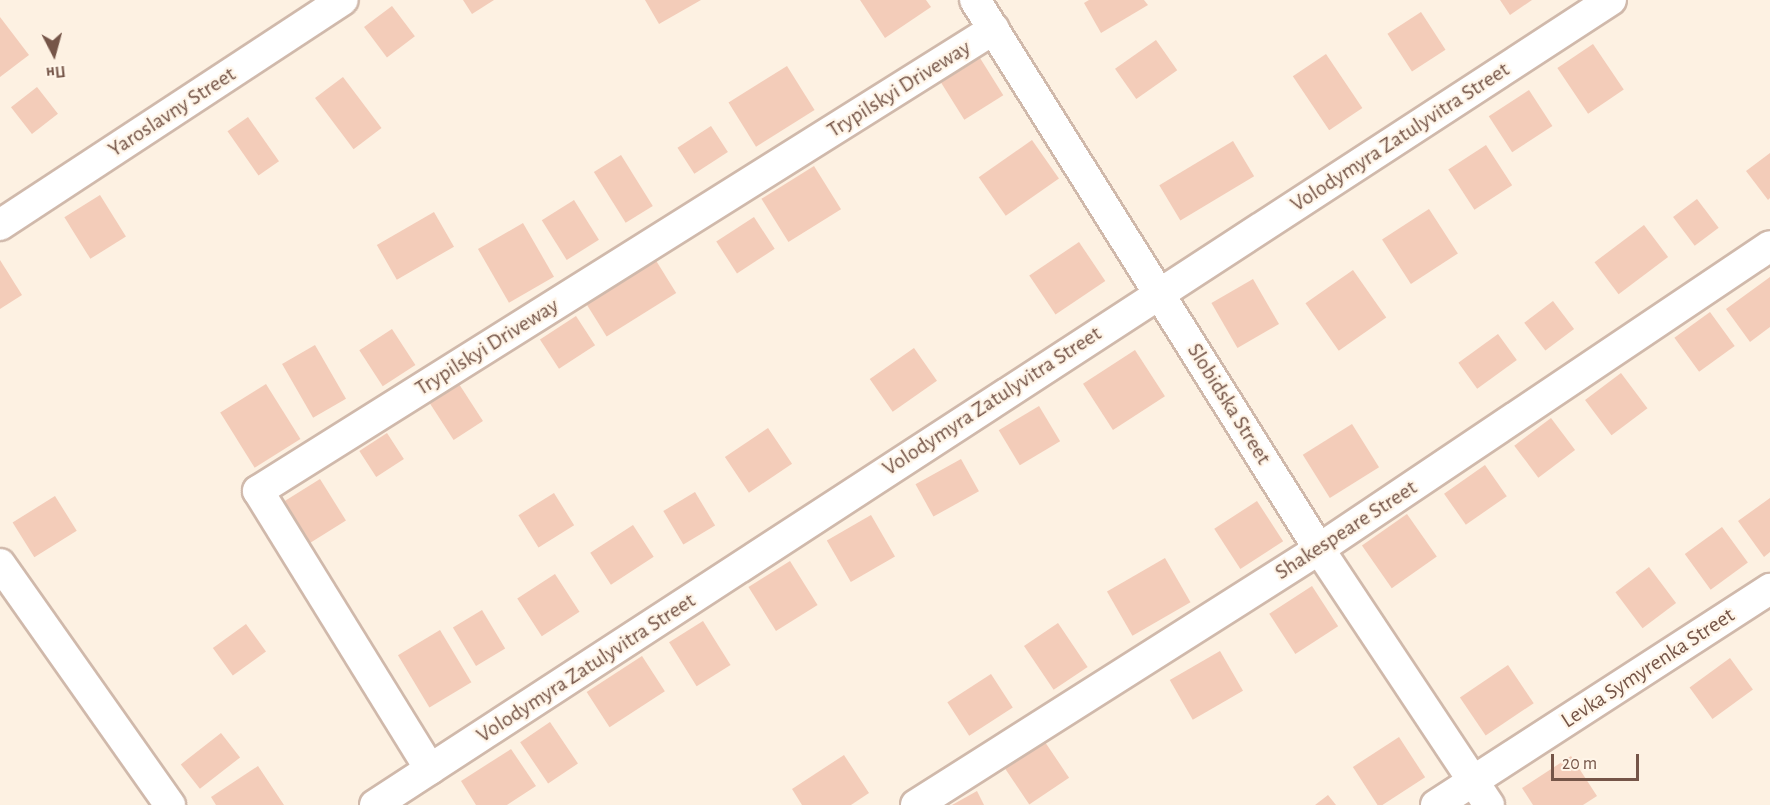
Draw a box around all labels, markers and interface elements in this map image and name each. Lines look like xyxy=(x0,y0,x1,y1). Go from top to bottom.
north arrow xyxy=(24,24,84,84)
street label: Trypilskyi Driveway xyxy=(822,34,976,144)
street label: Volodymyra Zatulyvitra Street xyxy=(1286,56,1514,218)
street label: Yaroslavny Street xyxy=(103,61,241,163)
text: Пн xyxy=(45,63,66,81)
street label: Trypilskyi Driveway xyxy=(410,292,564,402)
street label: Volodymyra Zatulyvitra Street xyxy=(878,320,1106,482)
street label: Slobidska Street xyxy=(1181,339,1277,469)
street label: Shakespeare Street xyxy=(1270,474,1422,586)
street label: Volodymyra Zatulyvitra Street xyxy=(472,587,700,749)
street label: Levka Symyrenka Street xyxy=(1556,602,1740,734)
scale bar xyxy=(1554,742,1642,780)
text: 20 m xyxy=(1562,755,1597,773)

